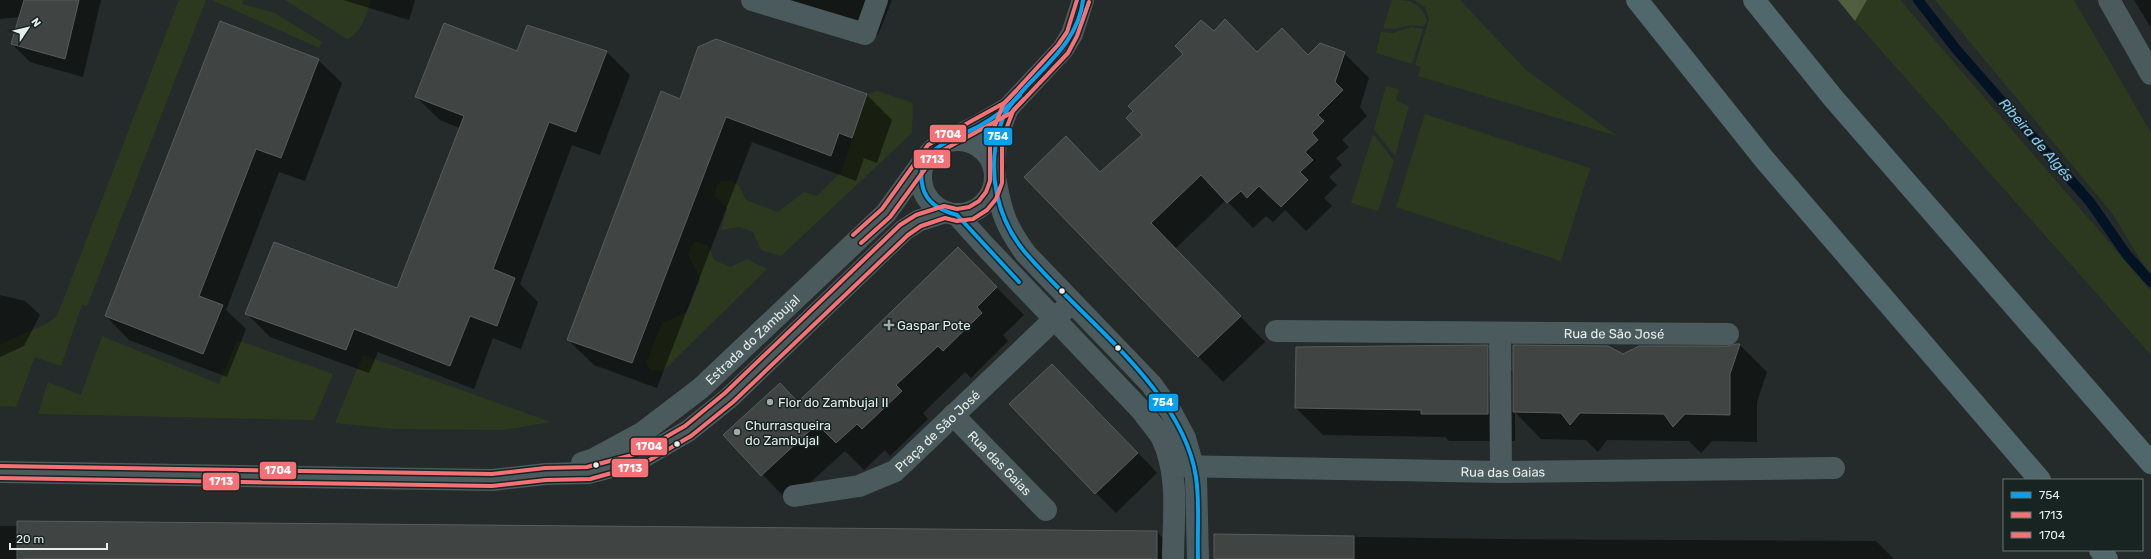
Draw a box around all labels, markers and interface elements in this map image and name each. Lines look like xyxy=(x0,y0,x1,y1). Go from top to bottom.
north arrow xyxy=(8,8,48,48)
text: N xyxy=(28,16,43,30)
water label: Ribeira de Algés xyxy=(1995,95,2077,185)
line badge: 1704 xyxy=(929,124,967,143)
line badge: 754 xyxy=(983,127,1013,146)
text: 1704 xyxy=(935,128,962,141)
text: 754 xyxy=(988,130,1009,143)
line badge: 1713 xyxy=(913,149,951,169)
text: 1713 xyxy=(920,153,944,166)
unlabelled marker xyxy=(1057,286,1067,296)
street label: Estrada do Zambujal xyxy=(702,291,802,388)
place label: Gaspar Pote xyxy=(897,318,970,333)
marker: Gaspar Pote xyxy=(884,320,894,330)
street label: Rua de São José xyxy=(1564,325,1664,341)
unlabelled marker xyxy=(1113,343,1123,353)
street label: Praça de São José xyxy=(892,387,983,475)
line badge: 754 xyxy=(1148,393,1179,412)
place label: Flor do Zambujal II xyxy=(778,395,889,410)
text: 754 xyxy=(1153,396,1174,409)
marker: Flor do Zambujal II xyxy=(765,397,775,407)
place label: Churrasqueira do Zambujal xyxy=(745,418,831,448)
marker: Churrasqueira do Zambujal xyxy=(732,427,742,437)
street label: Rua das Gaias xyxy=(965,427,1035,499)
line badge: 1704 xyxy=(630,437,668,456)
unlabelled marker xyxy=(672,439,682,449)
text: 1704 xyxy=(636,440,663,453)
line badge: 1713 xyxy=(611,458,649,478)
unlabelled marker xyxy=(591,460,601,470)
line badge: 1704 xyxy=(259,461,297,480)
text: 1713 xyxy=(618,462,642,475)
text: 1704 xyxy=(265,464,292,477)
street label: Rua das Gaias xyxy=(1461,464,1546,480)
line badge: 1713 xyxy=(202,472,240,491)
text: 1713 xyxy=(209,475,233,488)
legend xyxy=(2003,479,2143,551)
text: 754 xyxy=(2039,488,2060,502)
text: 1713 xyxy=(2039,508,2063,522)
scale bar xyxy=(10,525,107,551)
text: 1704 xyxy=(2039,528,2066,542)
text: 20 m xyxy=(16,532,44,546)

